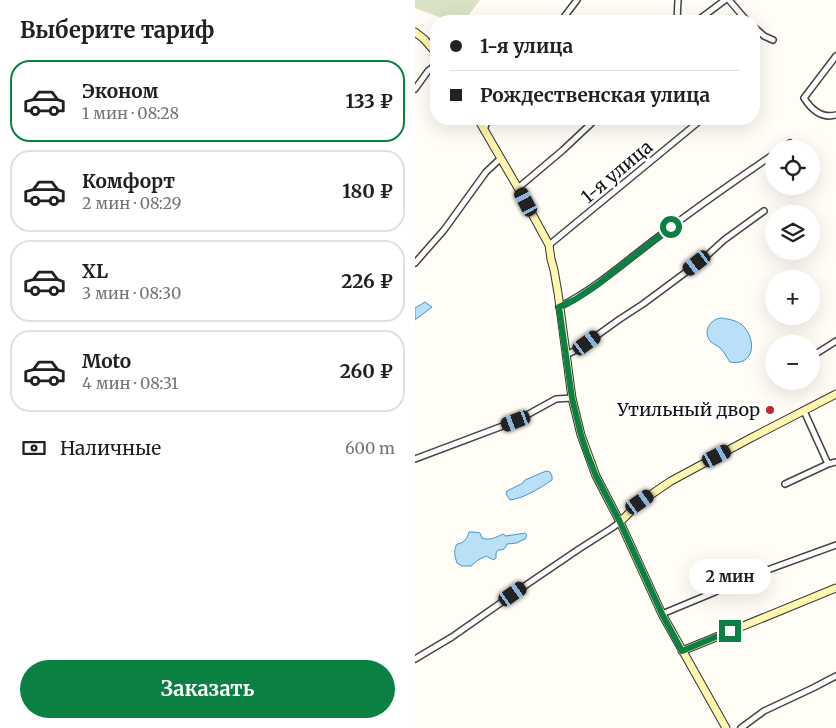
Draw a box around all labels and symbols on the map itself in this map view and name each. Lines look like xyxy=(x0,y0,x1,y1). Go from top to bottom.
street label: 1-я улица xyxy=(576,135,657,208)
car xyxy=(512,185,539,219)
route start xyxy=(660,216,682,238)
car xyxy=(680,248,713,278)
car xyxy=(570,328,603,358)
place label: Утильный двор xyxy=(616,398,760,421)
marker: Утильный двор xyxy=(764,404,776,416)
car xyxy=(499,409,532,433)
car xyxy=(700,442,733,470)
car xyxy=(623,487,656,517)
callout: 2 мин xyxy=(689,558,771,594)
car xyxy=(496,579,529,609)
route end xyxy=(719,620,741,642)

